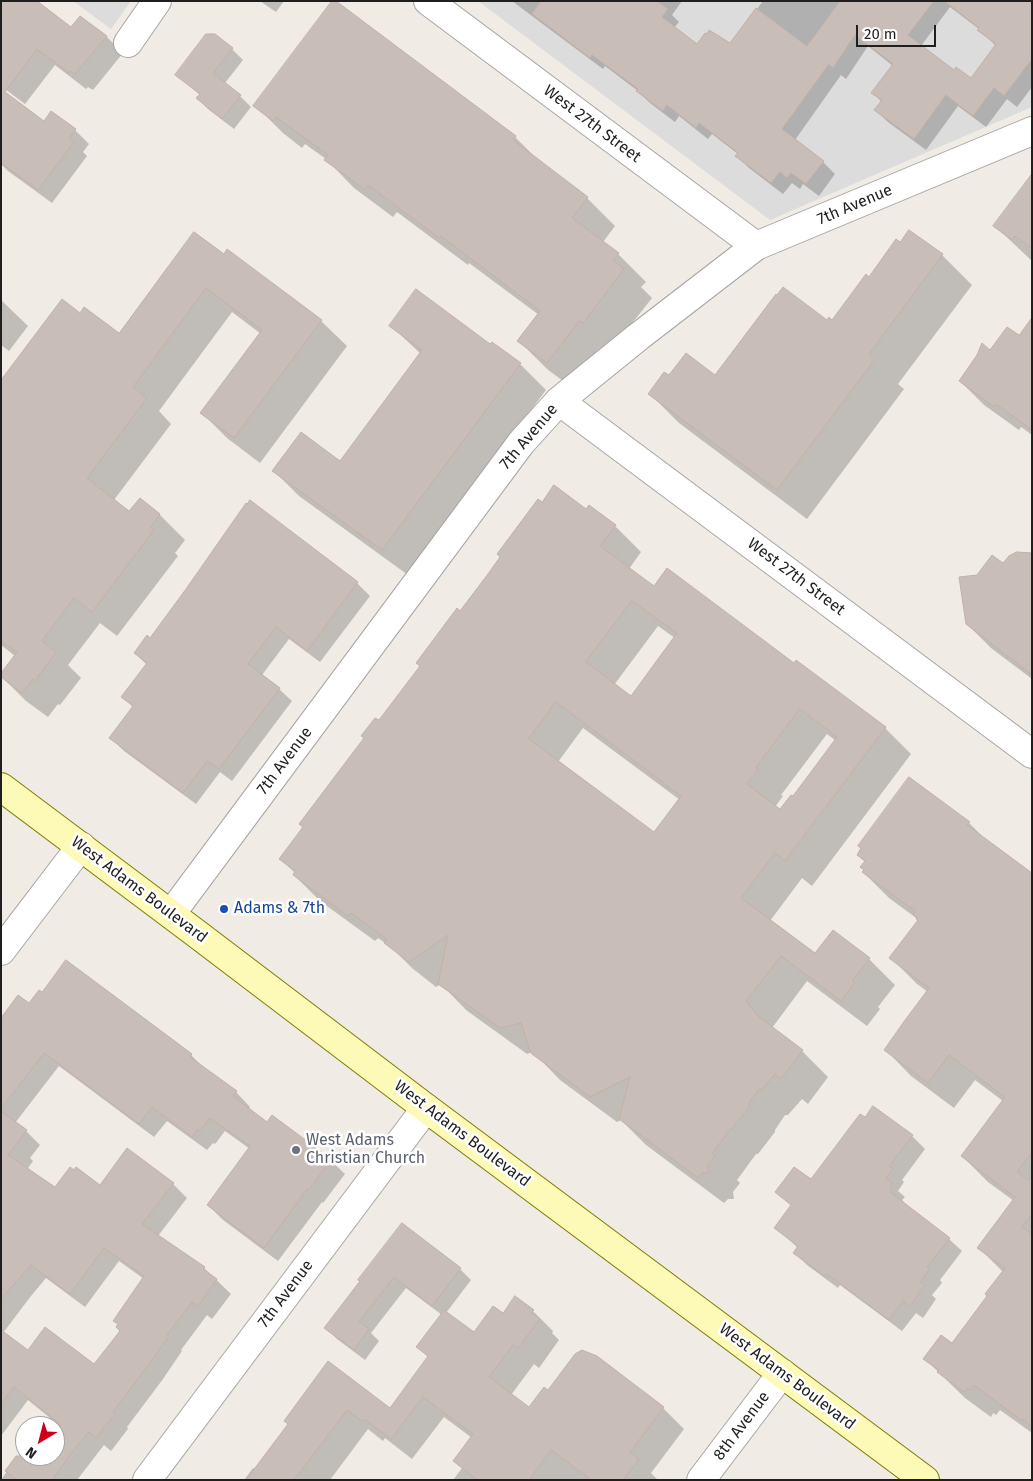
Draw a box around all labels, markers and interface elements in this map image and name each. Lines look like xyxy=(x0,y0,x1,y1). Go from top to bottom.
scale bar xyxy=(858,15,938,47)
text: 20 m xyxy=(864,25,897,43)
street label: West 27th Street xyxy=(540,81,644,167)
street label: 7th Avenue xyxy=(815,181,895,229)
street label: 7th Avenue xyxy=(496,400,562,474)
street label: West 27th Street xyxy=(744,534,848,620)
street label: 7th Avenue xyxy=(253,723,317,799)
street label: West Adams Boulevard xyxy=(67,833,211,947)
place label: Adams & 7th xyxy=(234,899,325,919)
marker: Adams & 7th xyxy=(218,903,230,915)
street label: West Adams Boulevard xyxy=(390,1077,534,1191)
place label: West Adams Christian Church xyxy=(306,1131,425,1169)
marker: West Adams Christian Church xyxy=(290,1144,302,1156)
street label: 7th Avenue xyxy=(254,1256,318,1332)
street label: West Adams Boulevard xyxy=(715,1320,859,1434)
street label: 8th Avenue xyxy=(710,1388,774,1464)
north arrow xyxy=(15,1416,65,1466)
text: N xyxy=(22,1443,40,1462)

